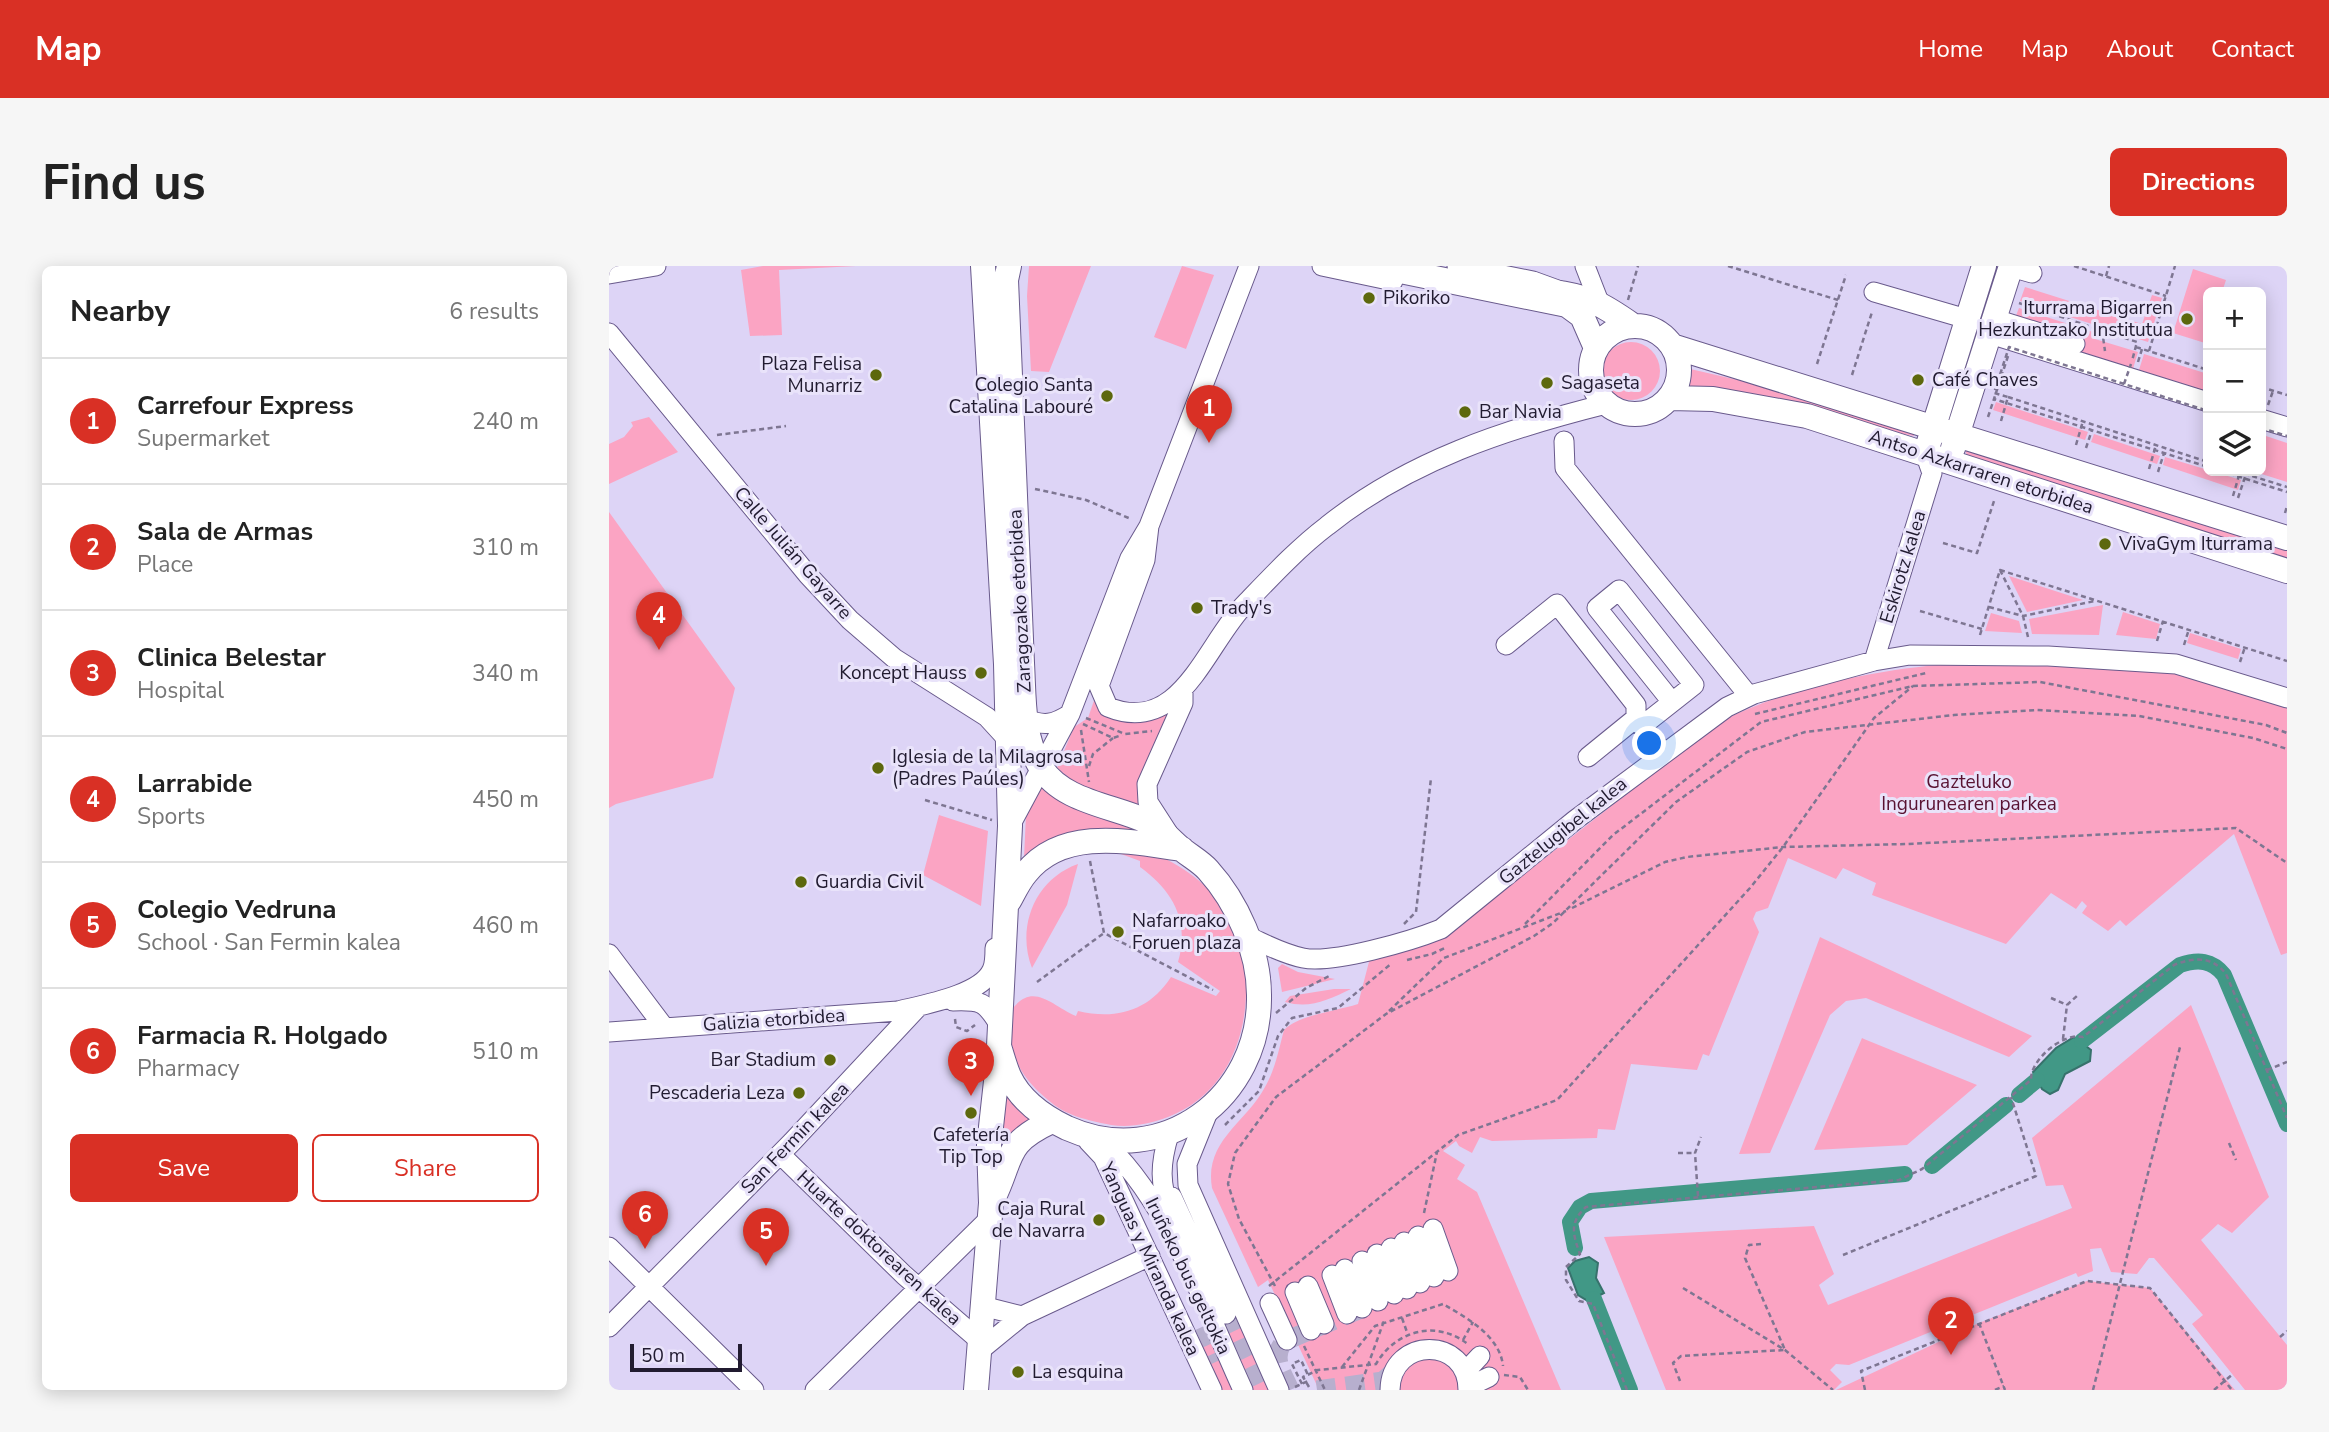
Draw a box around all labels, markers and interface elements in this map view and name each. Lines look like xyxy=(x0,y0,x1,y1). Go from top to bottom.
text: Map xyxy=(35,27,102,72)
text: Home xyxy=(1918,33,1983,65)
text: Map xyxy=(2021,33,2068,65)
text: About xyxy=(2106,33,2173,65)
text: Contact xyxy=(2211,33,2294,65)
button: Directions xyxy=(2110,148,2287,216)
text: Find us xyxy=(42,149,206,216)
place label: Pikoriko xyxy=(1383,285,1450,311)
map controls xyxy=(2203,287,2266,476)
button: + xyxy=(2203,287,2266,350)
marker: Pikoriko xyxy=(1361,290,1377,306)
text: Nearby xyxy=(70,291,170,332)
place label: Iturrama Bigarren Hezkuntzako Institutua xyxy=(1978,295,2173,343)
text: 6 results xyxy=(449,296,539,327)
marker: Iturrama Bigarren Hezkuntzako Institutua xyxy=(2179,311,2195,327)
button: − xyxy=(2203,350,2266,413)
place label: Plaza Felisa Munarriz xyxy=(761,351,862,399)
marker: Plaza Felisa Munarriz xyxy=(868,367,884,383)
place label: Café Chaves xyxy=(1932,367,2038,393)
place label: Sagaseta xyxy=(1561,370,1640,396)
place label: Colegio Santa Catalina Labouré xyxy=(948,372,1093,420)
marker: Café Chaves xyxy=(1910,372,1926,388)
marker: Sagaseta xyxy=(1539,375,1555,391)
pin: 1 xyxy=(1186,385,1232,443)
text: Carrefour Express xyxy=(137,388,354,423)
marker: Colegio Santa Catalina Labouré xyxy=(1099,388,1115,404)
place label: Bar Navia xyxy=(1479,399,1562,425)
marker: Bar Navia xyxy=(1457,404,1473,420)
text: 1 xyxy=(86,406,100,437)
text: 240 m xyxy=(472,406,539,437)
button: layers xyxy=(2203,413,2266,476)
text: Supermarket xyxy=(137,423,270,454)
street label: Antso Azkarraren etorbidea xyxy=(1865,423,2097,521)
street label: Calle Julián Gayarre xyxy=(728,481,858,625)
street label: Eskirotz kalea xyxy=(1874,507,1932,627)
street label: Zaragozako etorbidea xyxy=(1002,509,1038,693)
text: Sala de Armas xyxy=(137,514,313,549)
place label: VivaGym Iturrama xyxy=(2118,531,2273,557)
text: 2 xyxy=(86,532,100,563)
text: 310 m xyxy=(472,532,539,563)
marker: VivaGym Iturrama xyxy=(2097,536,2113,552)
text: Place xyxy=(137,549,193,580)
pin: 4 xyxy=(636,592,682,650)
place label: Trady's xyxy=(1211,595,1272,621)
marker: Trady's xyxy=(1189,600,1205,616)
text: Clinica Belestar xyxy=(137,640,326,675)
text: 3 xyxy=(86,658,100,689)
text: 340 m xyxy=(472,658,539,689)
place label: Koncept Hauss xyxy=(839,660,967,686)
marker: Koncept Hauss xyxy=(973,665,989,681)
text: Hospital xyxy=(137,675,224,706)
your location xyxy=(1632,726,1666,760)
place label: Iglesia de la Milagrosa (Padres Paúles) xyxy=(892,744,1083,792)
marker: Iglesia de la Milagrosa (Padres Paúles) xyxy=(870,760,886,776)
text: Larrabide xyxy=(137,766,252,801)
park label: Gazteluko Ingurunearen parkea xyxy=(1881,769,2057,817)
street label: Gaztelugibel kalea xyxy=(1493,771,1633,891)
text: 4 xyxy=(86,784,100,815)
text: 450 m xyxy=(472,784,539,815)
text: Sports xyxy=(137,801,205,832)
place label: Guardia Civil xyxy=(815,869,924,895)
marker: Guardia Civil xyxy=(793,874,809,890)
text: Colegio Vedruna xyxy=(137,892,337,927)
place label: Nafarroako Foruen plaza xyxy=(1132,908,1241,956)
text: 5 xyxy=(86,910,100,941)
text: 460 m xyxy=(472,910,539,941)
marker: Nafarroako Foruen plaza xyxy=(1110,924,1126,940)
text: School · San Fermin kalea xyxy=(137,927,401,958)
street label: Galizia etorbidea xyxy=(702,1002,846,1038)
text: Farmacia R. Holgado xyxy=(137,1018,388,1053)
text: 6 xyxy=(86,1036,100,1067)
text: 510 m xyxy=(472,1036,539,1067)
pin: 3 xyxy=(948,1038,994,1096)
place label: Bar Stadium xyxy=(711,1047,816,1073)
marker: Bar Stadium xyxy=(822,1052,838,1068)
text: Pharmacy xyxy=(137,1053,239,1084)
street label: San Fermin kalea xyxy=(735,1076,855,1200)
place label: Pescaderia Leza xyxy=(649,1080,785,1106)
marker: Pescaderia Leza xyxy=(791,1085,807,1101)
marker: Cafetería Tip Top xyxy=(963,1105,979,1121)
place label: Cafetería Tip Top xyxy=(933,1122,1009,1170)
button: Save xyxy=(70,1134,298,1202)
button: Share xyxy=(312,1134,539,1202)
street label: Yanguas y Miranda kalea xyxy=(1093,1157,1206,1360)
street label: Huarte doktorearen kalea xyxy=(791,1165,967,1331)
pin: 6 xyxy=(622,1191,668,1249)
street label: Iruñeko bus geltokia xyxy=(1139,1193,1237,1359)
place label: Caja Rural de Navarra xyxy=(992,1196,1085,1244)
pin: 5 xyxy=(743,1208,789,1266)
marker: Caja Rural de Navarra xyxy=(1091,1212,1107,1228)
pin: 2 xyxy=(1928,1297,1974,1355)
scale bar xyxy=(630,1341,742,1373)
text: 50 m xyxy=(641,1343,685,1369)
place label: La esquina xyxy=(1032,1359,1124,1385)
marker: La esquina xyxy=(1010,1364,1026,1380)

